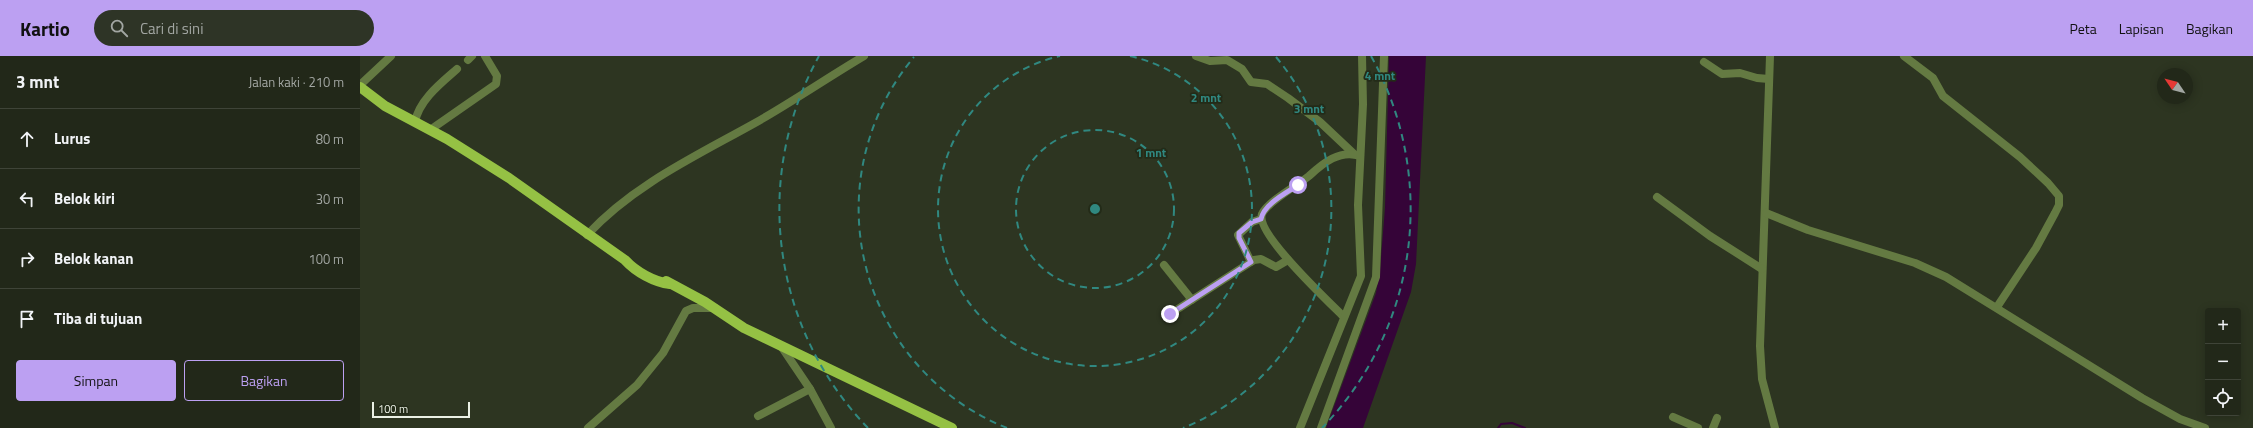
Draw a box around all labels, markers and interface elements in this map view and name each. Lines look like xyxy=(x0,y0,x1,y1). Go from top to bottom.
search box xyxy=(94,10,374,46)
text: Kartio xyxy=(20,14,70,43)
icon: search xyxy=(108,17,130,39)
text: Cari di sini xyxy=(140,17,203,40)
text: Peta xyxy=(2069,18,2097,39)
text: Lapisan xyxy=(2119,18,2164,39)
text: Bagikan xyxy=(2186,18,2233,39)
text: 4 mnt xyxy=(1365,66,1396,85)
north arrow xyxy=(2157,68,2193,104)
text: 3 mnt xyxy=(16,69,59,95)
text: Jalan kaki · 210 m xyxy=(248,72,344,92)
text: 2 mnt xyxy=(1191,88,1222,107)
text: 3 mnt xyxy=(1294,99,1325,118)
text: Lurus xyxy=(54,127,90,150)
icon: ahead xyxy=(16,128,38,150)
text: 80 m xyxy=(316,129,344,149)
text: 1 mnt xyxy=(1136,143,1167,162)
route start xyxy=(1289,176,1307,194)
text: Belok kiri xyxy=(54,187,115,210)
icon: left xyxy=(16,188,38,210)
text: 30 m xyxy=(316,189,344,209)
centre of rings xyxy=(1088,202,1102,216)
text: Belok kanan xyxy=(54,247,134,270)
icon: right xyxy=(16,248,38,270)
text: 100 m xyxy=(308,249,344,269)
route end xyxy=(1161,305,1179,323)
text: Tiba di tujuan xyxy=(54,307,142,330)
icon: arrive xyxy=(16,308,38,330)
map controls xyxy=(2205,308,2241,416)
button: + xyxy=(2205,308,2241,344)
button: − xyxy=(2205,344,2241,380)
button: Simpan xyxy=(16,360,176,401)
button: Bagikan xyxy=(184,360,344,401)
button: locate xyxy=(2205,380,2241,416)
scale bar xyxy=(372,400,470,419)
text: 100 m xyxy=(378,401,408,417)

